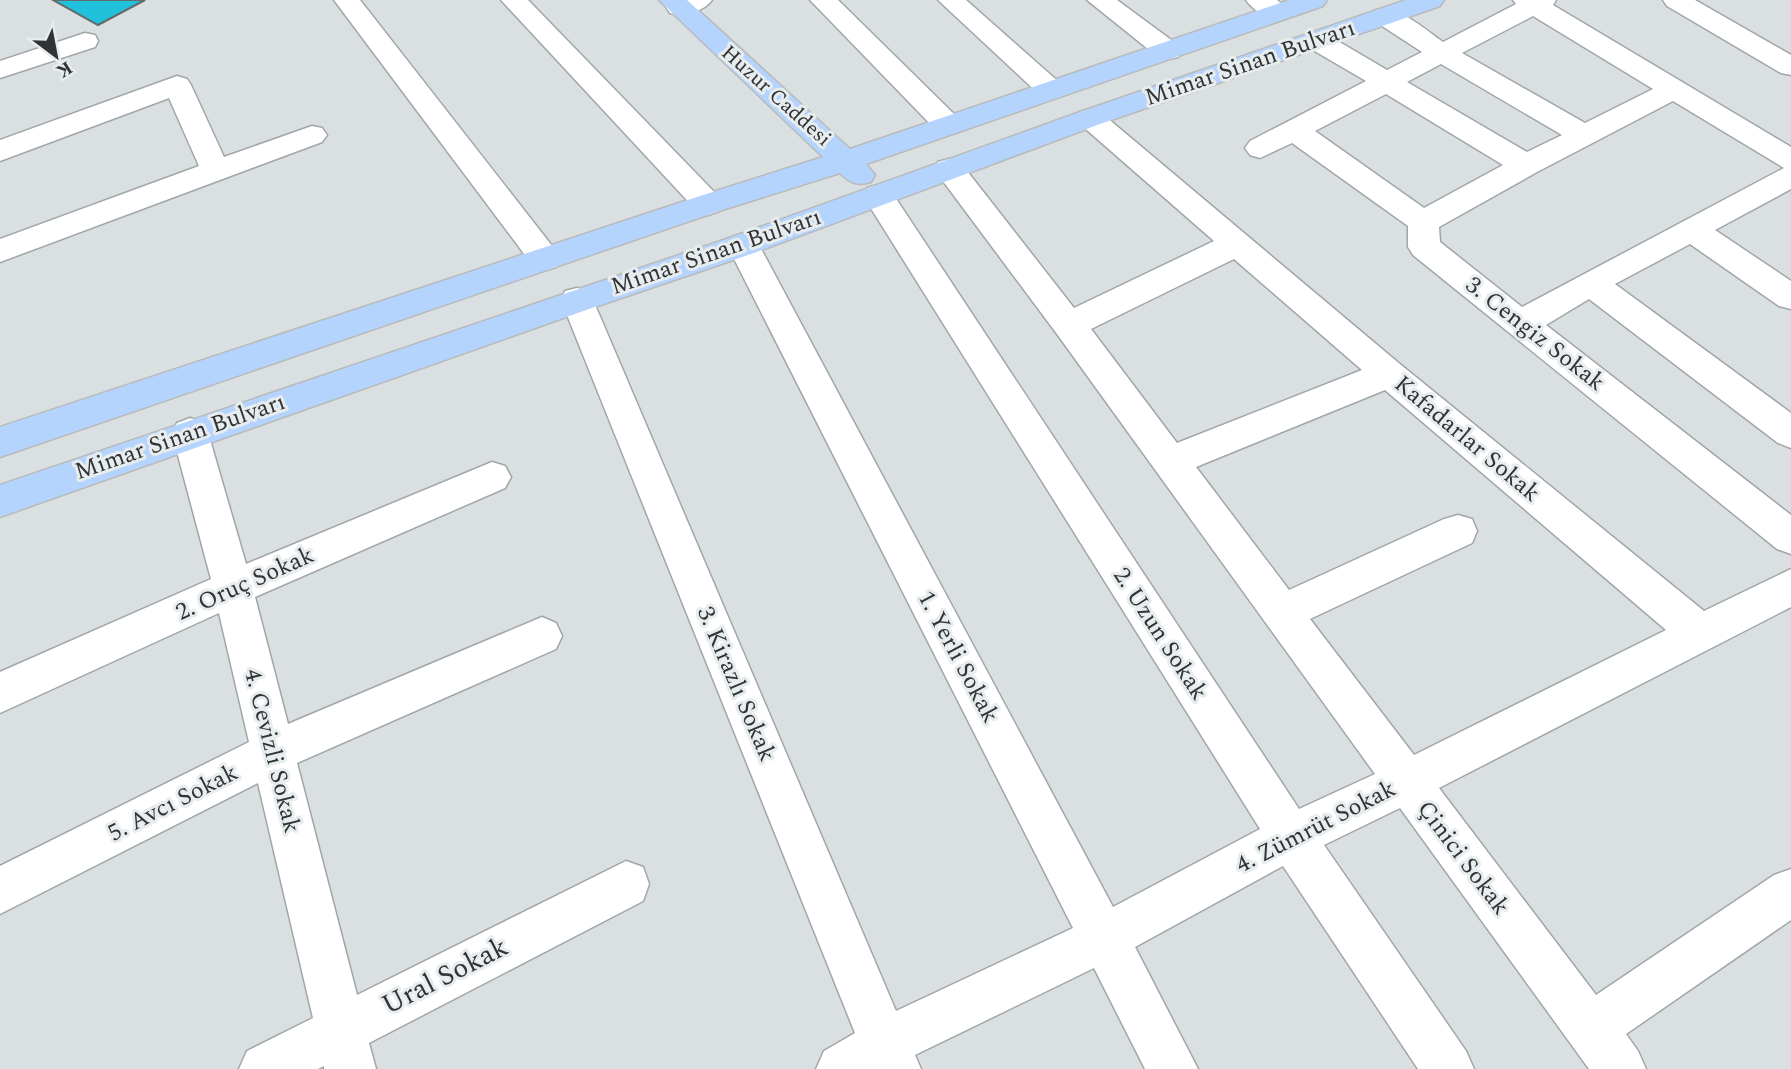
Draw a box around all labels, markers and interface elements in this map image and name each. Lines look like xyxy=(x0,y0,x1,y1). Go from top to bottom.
street label: Mimar Sinan Bulvarı xyxy=(1140,10,1360,116)
north arrow xyxy=(21,21,91,91)
street label: Huzur Caddesi xyxy=(714,38,838,154)
text: K xyxy=(50,53,78,85)
street label: Mimar Sinan Bulvarı xyxy=(606,199,826,305)
street label: 3. Cengiz Sokak xyxy=(1457,268,1613,400)
street label: Kafadarlar Sokak xyxy=(1386,367,1548,511)
street label: Mimar Sinan Bulvarı xyxy=(70,384,290,490)
street label: 2. Oruç Sokak xyxy=(170,537,320,631)
street label: 2. Uzun Sokak xyxy=(1103,560,1217,708)
street label: 1. Yerli Sokak xyxy=(908,584,1008,730)
street label: 3. Kirazlı Sokak xyxy=(687,601,785,767)
street label: 4. Cevizli Sokak xyxy=(234,665,310,837)
street label: 5. Avcı Sokak xyxy=(102,755,244,851)
street label: 4. Zümrüt Sokak xyxy=(1230,771,1402,883)
street label: Çinici Sokak xyxy=(1408,793,1518,923)
street label: Ural Sokak xyxy=(374,926,516,1026)

